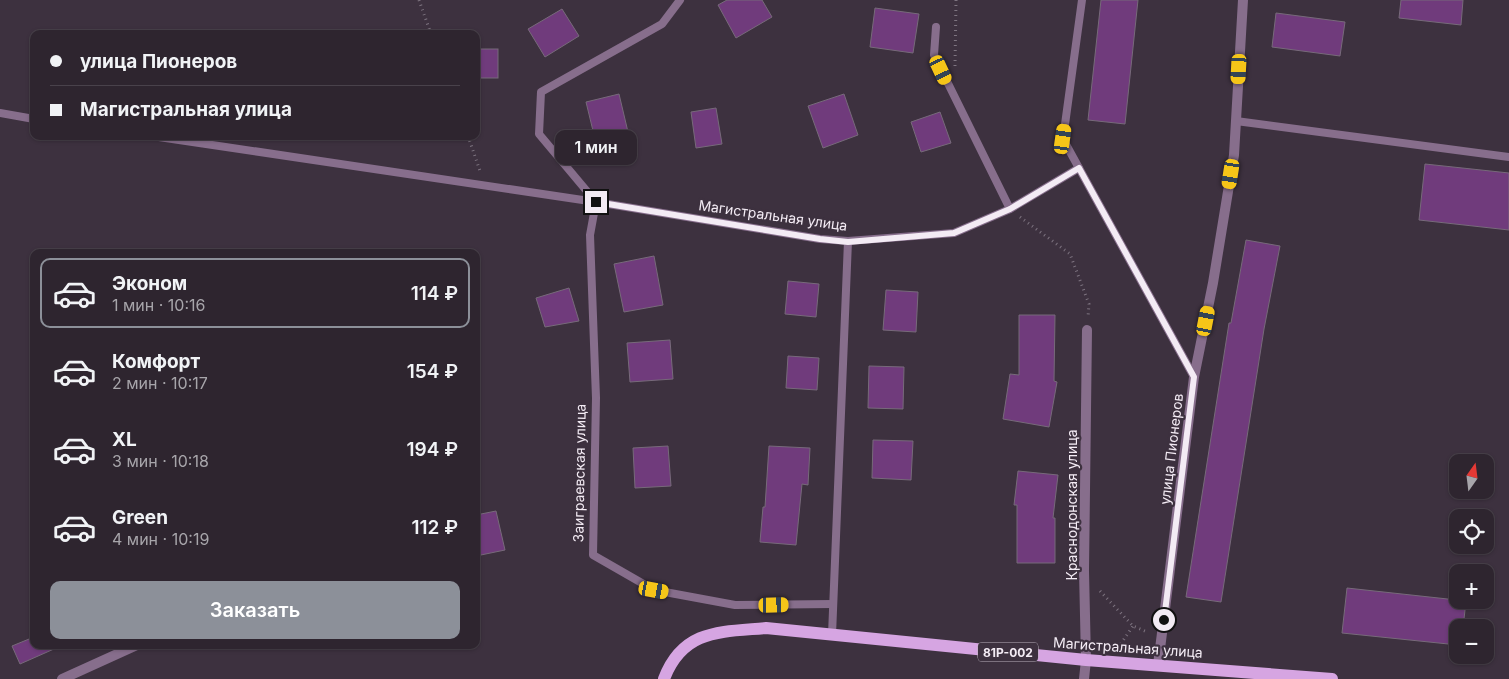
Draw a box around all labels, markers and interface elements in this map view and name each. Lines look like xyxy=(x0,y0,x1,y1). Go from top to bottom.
text: улица Пионеров xyxy=(80,50,237,73)
car xyxy=(927,53,954,87)
car xyxy=(1230,54,1247,84)
text: Магистральная улица xyxy=(80,98,292,121)
car xyxy=(1053,123,1072,155)
callout: 1 мин xyxy=(555,130,637,164)
text: 1 мин xyxy=(574,137,618,157)
car xyxy=(1221,158,1240,190)
route end xyxy=(585,191,607,213)
street label: Магистральная улица xyxy=(698,196,848,234)
icon: car xyxy=(52,271,97,316)
text: Эконом xyxy=(112,272,187,295)
text: 114 ₽ xyxy=(411,282,458,305)
text: 1 мин · 10:16 xyxy=(112,295,206,315)
car xyxy=(1195,305,1216,337)
icon: car xyxy=(52,349,97,394)
text: Комфорт xyxy=(112,350,200,373)
text: 154 ₽ xyxy=(407,360,458,383)
text: 2 мин · 10:17 xyxy=(112,373,208,393)
street label: улица Пионеров xyxy=(1156,392,1186,506)
street label: Заиграевская улица xyxy=(569,404,589,542)
icon: car xyxy=(52,427,97,472)
text: XL xyxy=(112,428,137,451)
street label: Краснодонская улица xyxy=(1063,429,1080,581)
text: 194 ₽ xyxy=(407,438,458,461)
text: 3 мин · 10:18 xyxy=(112,451,209,471)
north arrow xyxy=(1449,454,1494,499)
map controls xyxy=(1449,454,1494,664)
icon: car xyxy=(52,505,97,550)
text: Green xyxy=(112,506,168,529)
button: locate xyxy=(1449,509,1494,554)
text: 112 ₽ xyxy=(411,516,458,539)
text: 4 мин · 10:19 xyxy=(112,529,209,549)
button: + xyxy=(1449,564,1494,609)
car xyxy=(637,580,670,600)
button: Заказать xyxy=(50,581,460,639)
car xyxy=(758,597,789,613)
route start xyxy=(1153,609,1175,631)
button: − xyxy=(1449,619,1494,664)
street label: Магистральная улица xyxy=(1053,633,1203,661)
road number: 81Р-002 xyxy=(978,642,1038,662)

